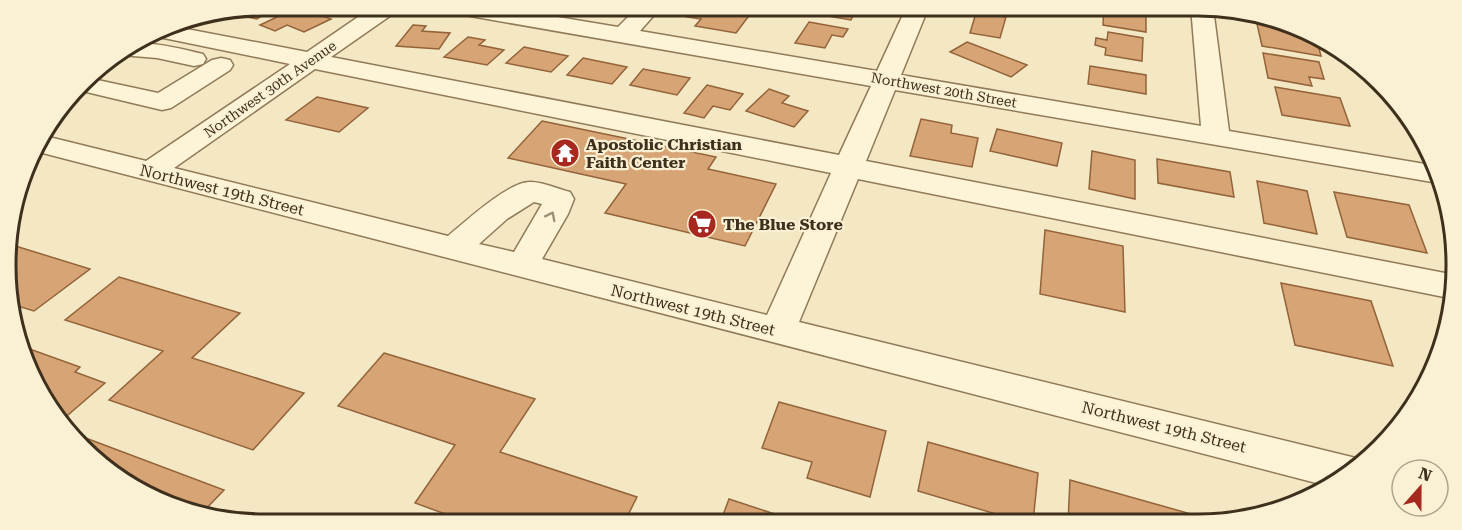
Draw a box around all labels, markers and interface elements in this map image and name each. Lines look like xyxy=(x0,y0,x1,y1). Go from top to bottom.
street label: Northwest 30th Avenue xyxy=(201,37,339,141)
street label: Northwest 20th Street xyxy=(870,69,1018,111)
place label: Apostolic Christian Faith Center xyxy=(586,135,742,172)
temple icon: Apostolic Christian Faith Center xyxy=(549,137,581,169)
street label: Northwest 19th Street xyxy=(138,160,306,220)
supermarket icon: The Blue Store xyxy=(686,208,718,240)
one-way arrow xyxy=(544,212,555,222)
place label: The Blue Store xyxy=(723,215,843,234)
street label: Northwest 19th Street xyxy=(609,280,777,340)
street label: Northwest 19th Street xyxy=(1080,397,1248,457)
north arrow xyxy=(1390,458,1450,518)
text: N xyxy=(1416,463,1434,486)

